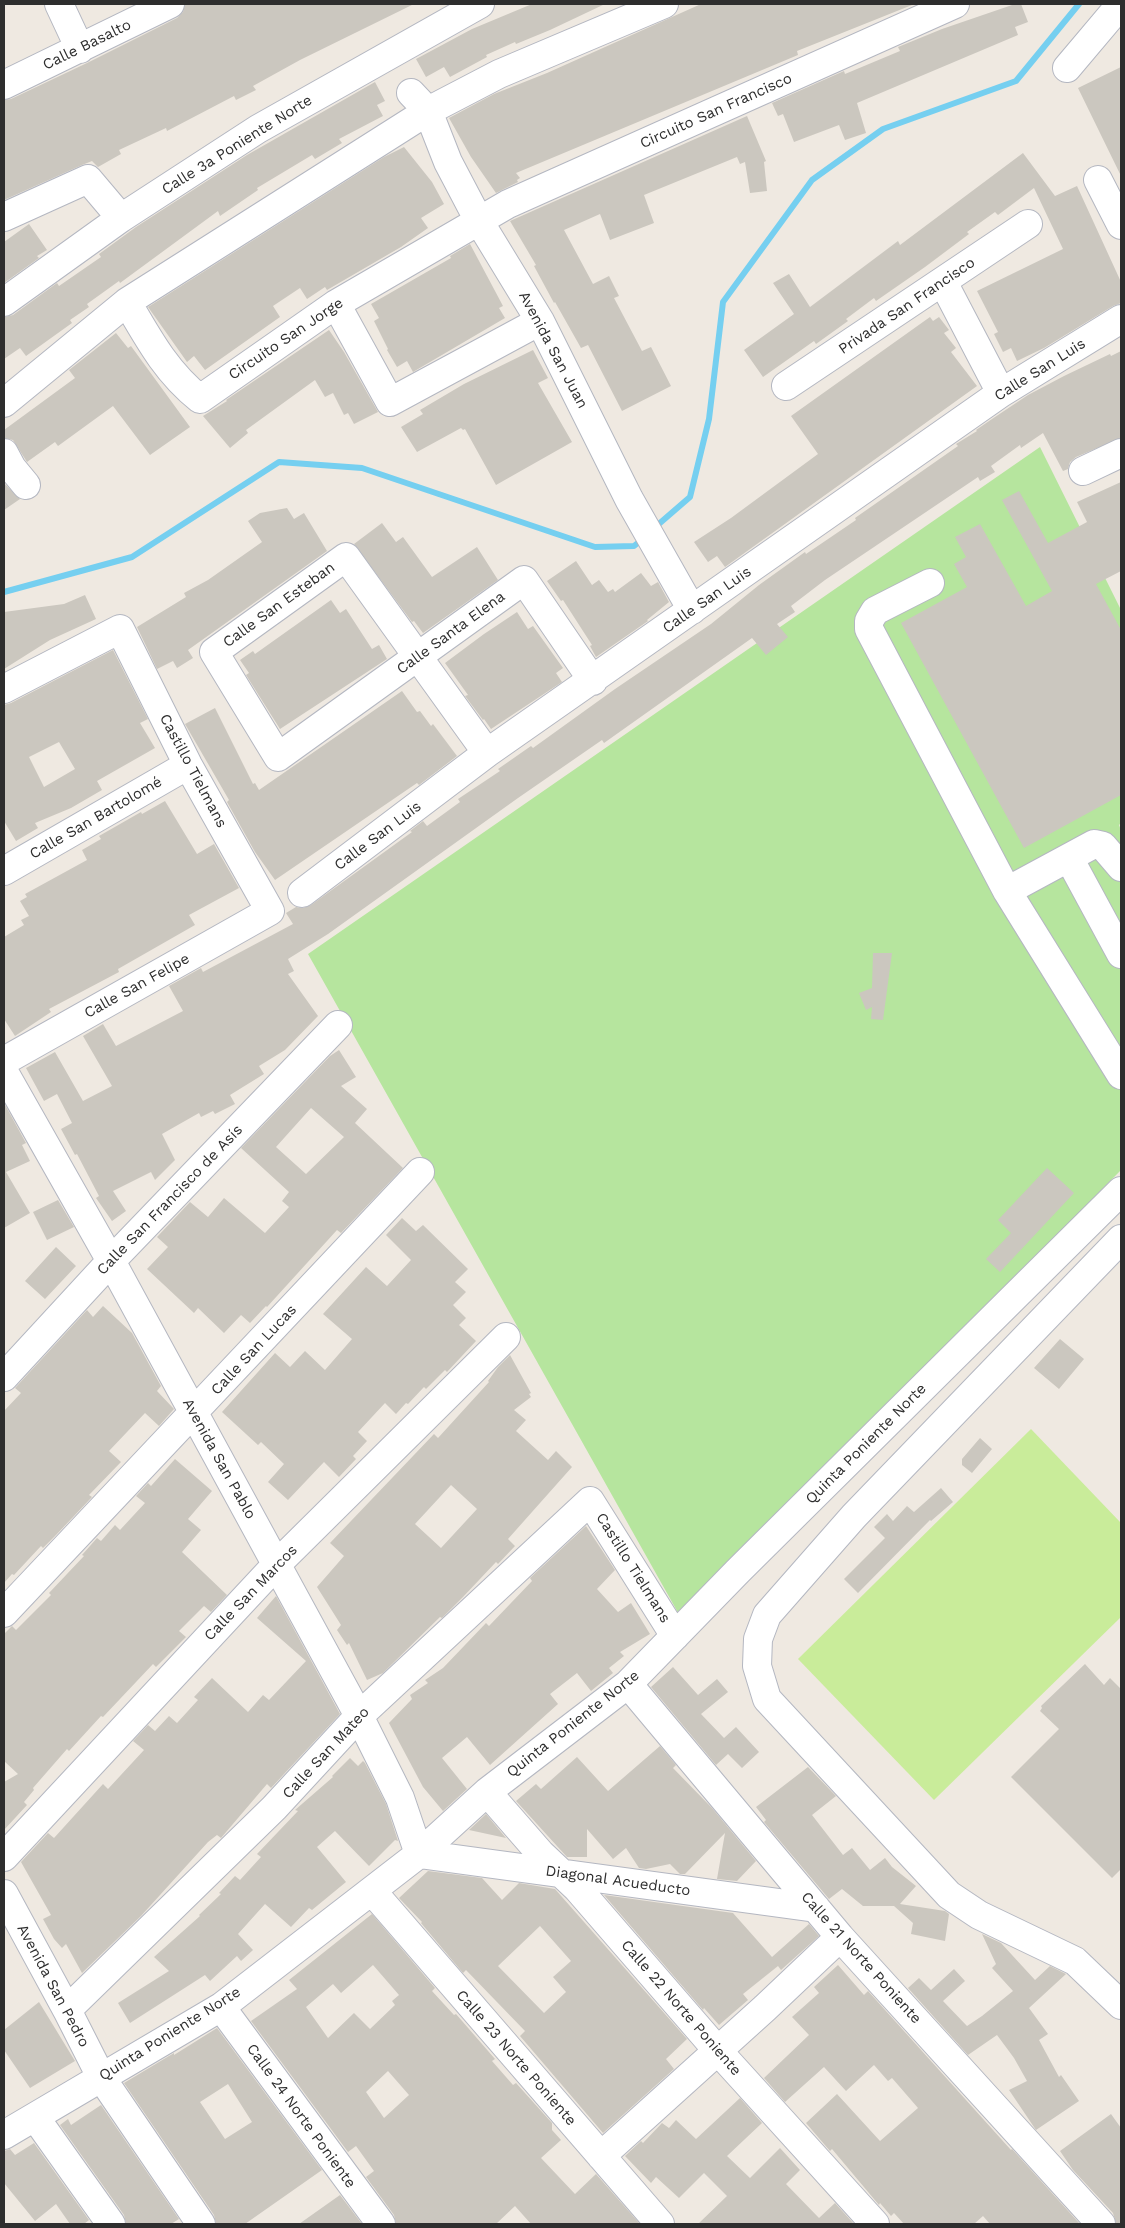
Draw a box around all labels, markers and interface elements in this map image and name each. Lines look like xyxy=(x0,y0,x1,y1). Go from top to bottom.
street label: Calle Basalto xyxy=(40,16,134,74)
street label: Circuito San Francisco xyxy=(637,69,795,153)
street label: Calle 3a Poniente Norte xyxy=(159,91,315,199)
street label: Privada San Francisco xyxy=(835,254,979,358)
street label: Avenida San Juan xyxy=(515,288,591,412)
street label: Circuito San Jorge xyxy=(225,294,347,384)
street label: Calle San Luis xyxy=(991,335,1089,405)
street label: Calle San Esteban xyxy=(220,558,338,652)
street label: Calle San Luis xyxy=(659,563,755,637)
street label: Calle Santa Elena xyxy=(393,588,509,678)
street label: Castillo Tielmans xyxy=(155,711,231,831)
street label: Calle San Bartolomé xyxy=(27,773,165,863)
street label: Calle San Luis xyxy=(331,798,425,874)
street label: Calle San Felipe xyxy=(81,950,193,1022)
street label: Calle San Francisco de Asís xyxy=(93,1121,247,1279)
street label: Calle San Lucas xyxy=(208,1301,300,1399)
street label: Quinta Poniente Norte xyxy=(802,1380,930,1508)
street label: Avenida San Pablo xyxy=(178,1396,260,1522)
street label: Castillo Tielmans xyxy=(592,1510,674,1626)
street label: Calle San Marcos xyxy=(201,1541,301,1645)
street label: Quinta Poniente Norte xyxy=(503,1667,643,1781)
street label: Calle San Mateo xyxy=(279,1703,373,1803)
street label: Diagonal Acueducto xyxy=(544,1862,692,1900)
street label: Calle 21 Norte Poniente xyxy=(797,1888,925,2028)
street label: Avenida San Pedro xyxy=(13,1922,93,2050)
street label: Calle 22 Norte Poniente xyxy=(617,1936,745,2080)
street label: Quinta Poniente Norte xyxy=(96,1983,244,2085)
street label: Calle 23 Norte Poniente xyxy=(452,1986,580,2130)
street label: Calle 24 Norte Poniente xyxy=(243,2040,359,2192)

